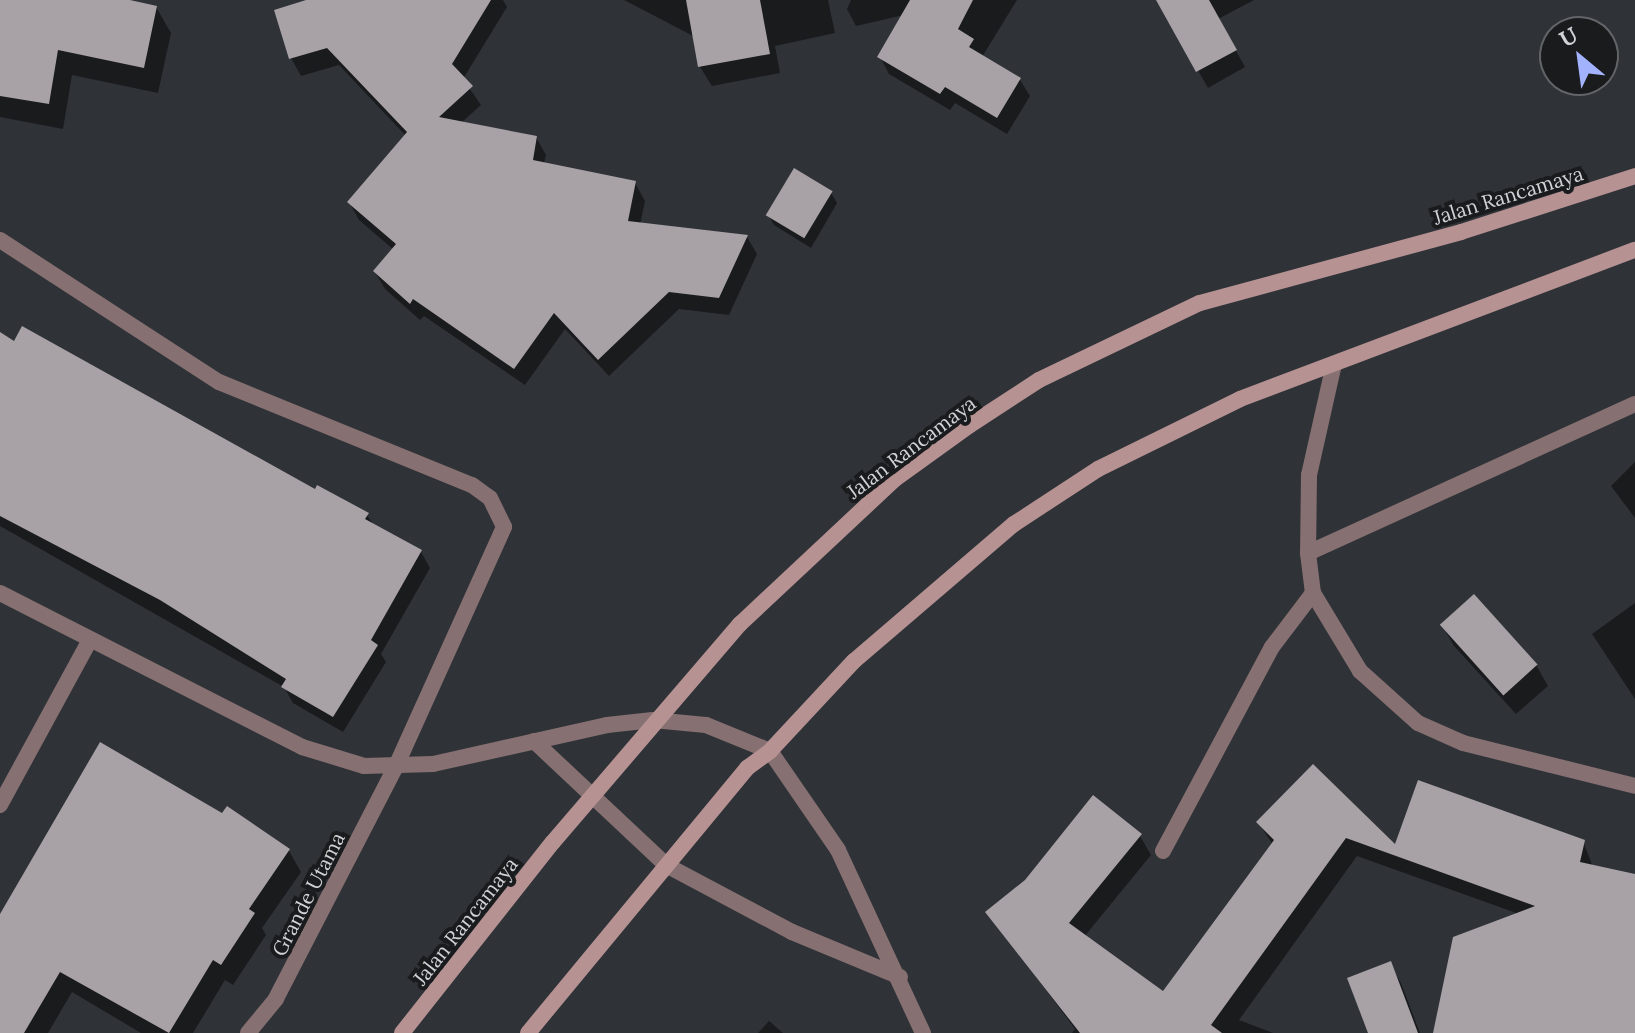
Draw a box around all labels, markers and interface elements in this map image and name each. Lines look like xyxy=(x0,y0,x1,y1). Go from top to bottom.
north arrow xyxy=(1539,16,1619,96)
text: U xyxy=(1554,20,1582,53)
street label: Jalan Rancamaya xyxy=(1430,161,1586,229)
street label: Jalan Rancamaya xyxy=(842,391,980,503)
street label: Grande Utama xyxy=(267,828,349,960)
street label: Jalan Rancamaya xyxy=(408,852,522,990)

